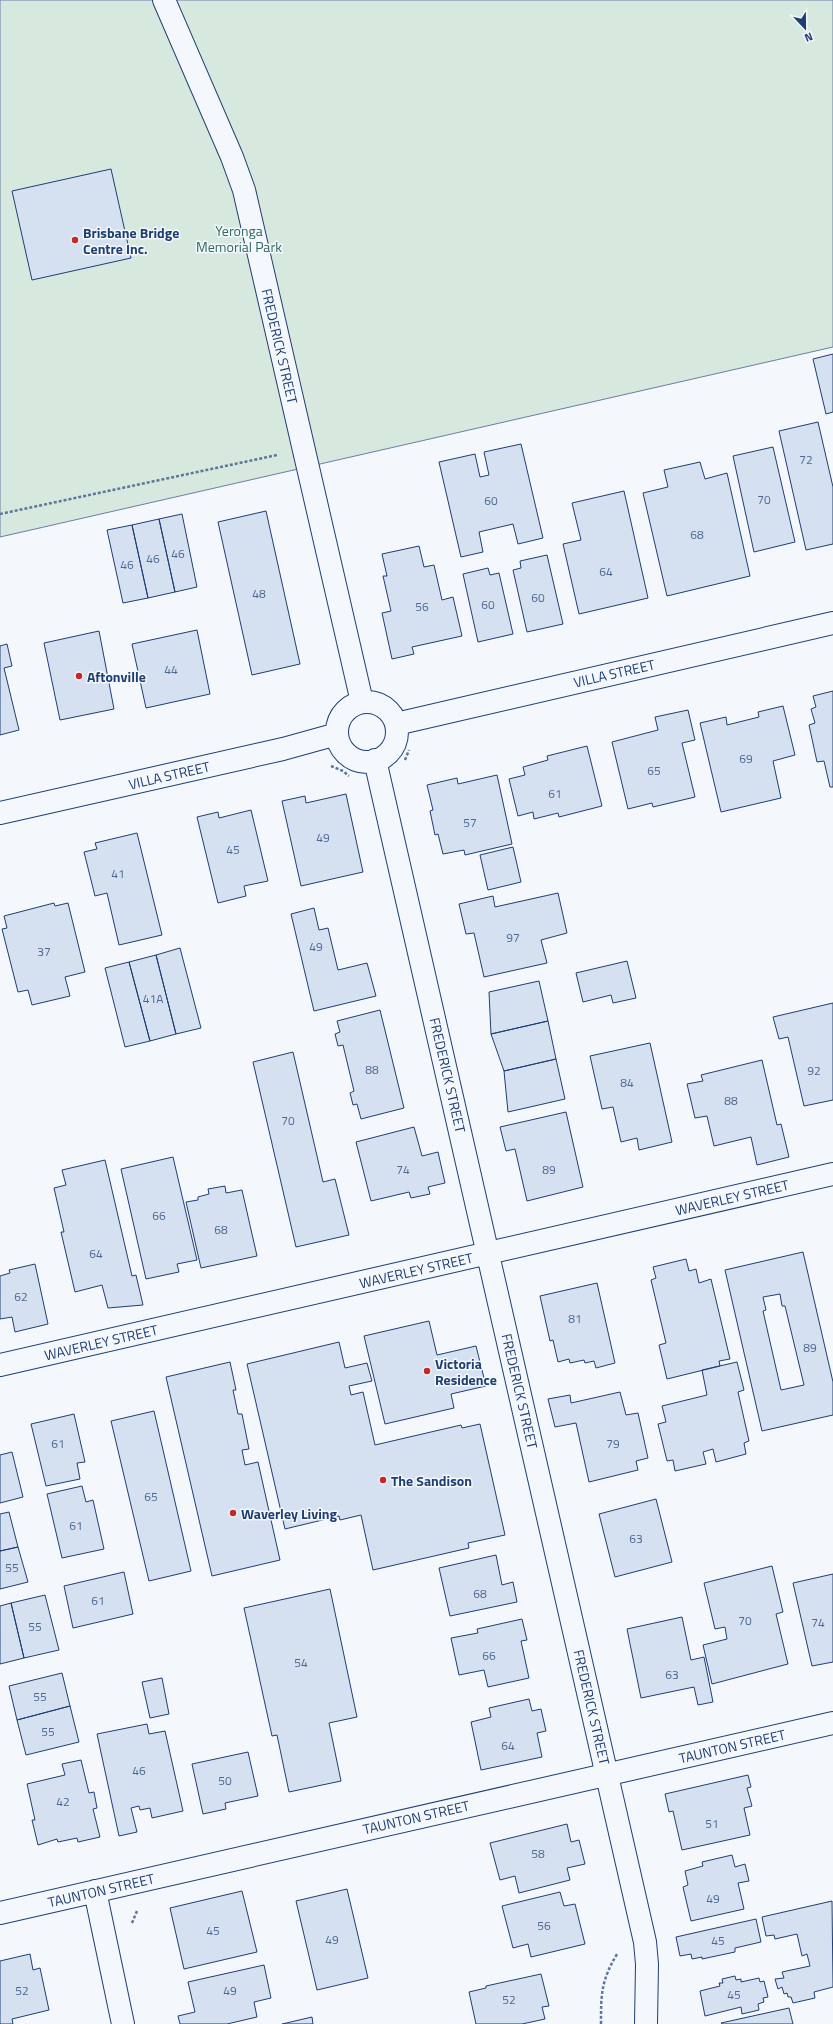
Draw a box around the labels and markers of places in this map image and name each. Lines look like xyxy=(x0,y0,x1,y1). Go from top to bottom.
place label: Brisbane Bridge Centre Inc. xyxy=(83,222,179,259)
marker: Brisbane Bridge Centre Inc. xyxy=(70,235,80,245)
place label: Aftonville xyxy=(87,666,146,687)
marker: Aftonville xyxy=(74,671,84,681)
place label: Victoria Residence xyxy=(435,1353,497,1390)
marker: Victoria Residence xyxy=(422,1366,432,1376)
place label: The Sandison xyxy=(391,1470,472,1491)
marker: The Sandison xyxy=(378,1475,388,1485)
place label: Waverley Living xyxy=(241,1503,338,1524)
marker: Waverley Living xyxy=(228,1508,238,1518)

